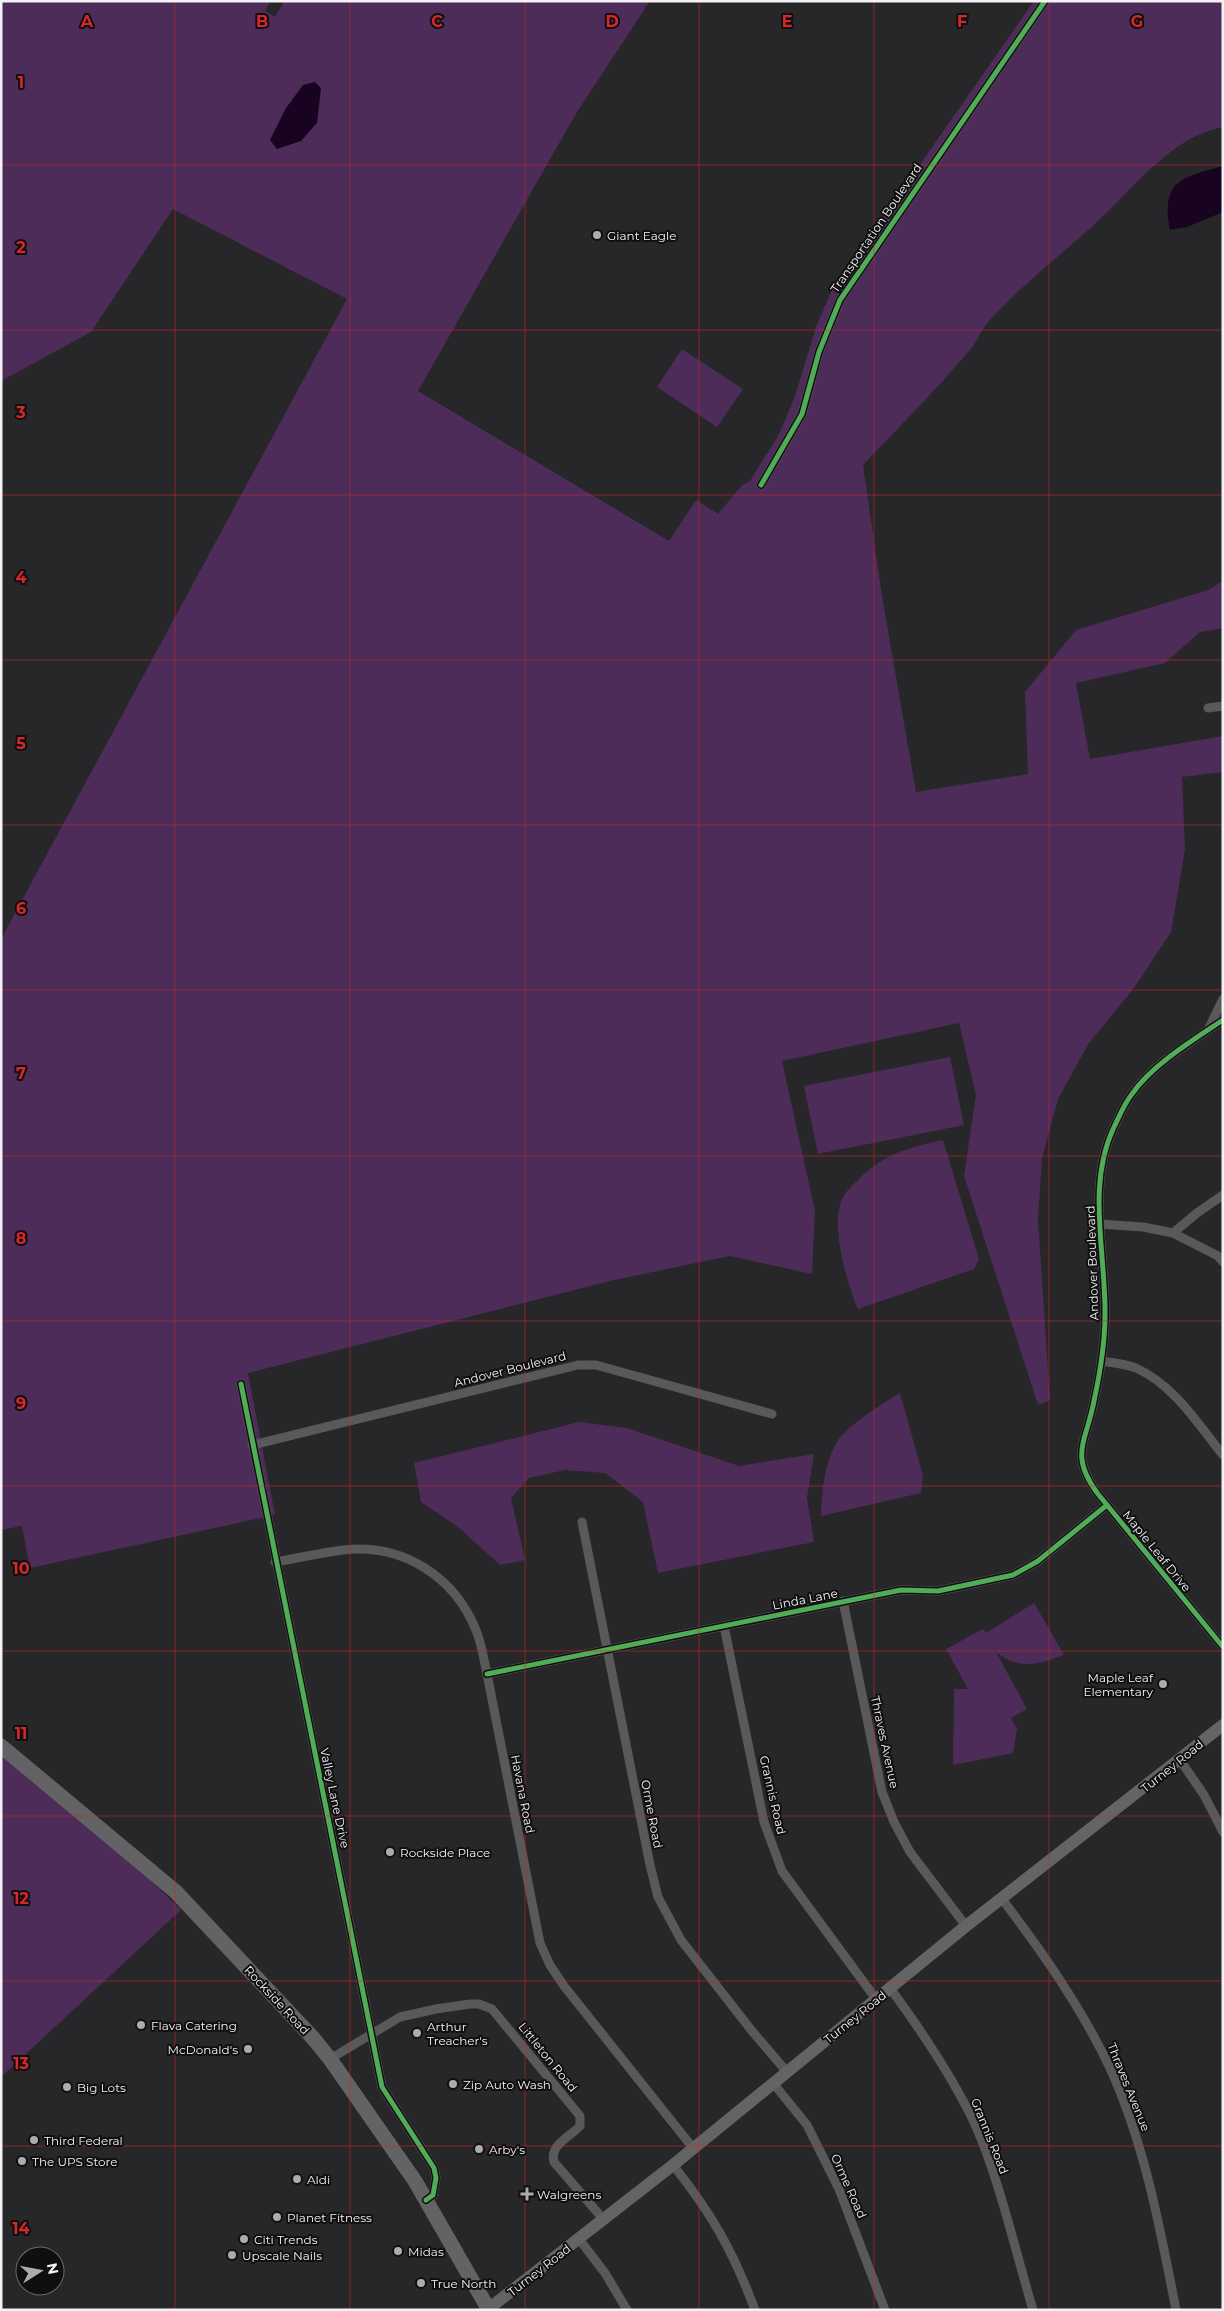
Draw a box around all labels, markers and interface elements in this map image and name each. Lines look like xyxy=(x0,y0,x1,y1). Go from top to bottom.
text: A xyxy=(80,12,94,31)
text: B xyxy=(256,12,268,31)
text: C xyxy=(431,12,443,31)
text: D xyxy=(605,12,619,31)
text: E xyxy=(782,12,792,31)
text: F xyxy=(957,12,967,31)
text: G xyxy=(1131,12,1143,31)
text: 1 xyxy=(18,73,24,92)
street label: Transportation Boulevard xyxy=(827,161,925,295)
place label: Giant Eagle xyxy=(607,228,676,243)
marker: Giant Eagle xyxy=(591,229,603,241)
text: 2 xyxy=(16,238,26,257)
text: 3 xyxy=(15,403,26,422)
text: 4 xyxy=(15,568,27,587)
text: 5 xyxy=(16,734,26,753)
text: 6 xyxy=(16,899,26,918)
text: 7 xyxy=(16,1064,26,1083)
street label: Andover Boulevard xyxy=(1083,1205,1101,1321)
text: 8 xyxy=(16,1229,26,1248)
street label: Andover Boulevard xyxy=(452,1348,568,1390)
text: 9 xyxy=(16,1394,26,1413)
street label: Maple Leaf Drive xyxy=(1120,1507,1194,1595)
text: 10 xyxy=(12,1559,30,1578)
street label: Linda Lane xyxy=(771,1585,839,1613)
place label: Maple Leaf Elementary xyxy=(1083,1670,1154,1699)
marker: Maple Leaf Elementary xyxy=(1157,1678,1169,1690)
street label: Thraves Avenue xyxy=(868,1694,902,1790)
text: 11 xyxy=(15,1724,27,1743)
street label: Turney Road xyxy=(1138,1736,1206,1796)
street label: Valley Lane Drive xyxy=(317,1746,353,1850)
street label: Havana Road xyxy=(508,1753,538,1835)
street label: Grannis Road xyxy=(757,1754,789,1836)
street label: Orme Road xyxy=(638,1779,666,1849)
place label: Rockside Place xyxy=(400,1845,490,1860)
marker: Rockside Place xyxy=(384,1846,396,1858)
text: 12 xyxy=(13,1889,29,1908)
street label: Rockside Road xyxy=(241,1962,313,2038)
street label: Turney Road xyxy=(821,1987,889,2047)
place label: Flava Catering xyxy=(151,2018,237,2033)
marker: Flava Catering xyxy=(135,2019,147,2031)
place label: Arthur Treacher's xyxy=(427,2019,488,2048)
street label: Littleton Road xyxy=(515,2019,581,2095)
marker: Arthur Treacher's xyxy=(411,2027,423,2039)
street label: Thraves Avenue xyxy=(1104,2041,1154,2133)
place label: McDonald's xyxy=(168,2042,238,2057)
marker: McDonald's xyxy=(242,2043,254,2055)
text: 13 xyxy=(13,2054,29,2073)
place label: Zip Auto Wash xyxy=(463,2077,551,2092)
marker: Zip Auto Wash xyxy=(447,2078,459,2090)
place label: Big Lots xyxy=(77,2080,126,2095)
marker: Big Lots xyxy=(61,2081,73,2093)
street label: Grannis Road xyxy=(968,2096,1012,2176)
place label: Third Federal xyxy=(44,2133,123,2148)
marker: Third Federal xyxy=(28,2134,40,2146)
place label: Arby's xyxy=(489,2142,525,2157)
marker: Arby's xyxy=(473,2143,485,2155)
street label: Orme Road xyxy=(828,2151,870,2221)
place label: The UPS Store xyxy=(32,2154,118,2169)
marker: The UPS Store xyxy=(16,2155,28,2167)
place label: Aldi xyxy=(307,2172,330,2187)
marker: Aldi xyxy=(291,2173,303,2185)
place label: Walgreens xyxy=(537,2187,601,2202)
marker: Walgreens xyxy=(521,2188,533,2200)
place label: Planet Fitness xyxy=(287,2210,372,2225)
marker: Planet Fitness xyxy=(271,2211,283,2223)
text: 14 xyxy=(12,2219,30,2238)
place label: Citi Trends xyxy=(254,2232,318,2247)
marker: Citi Trends xyxy=(238,2233,250,2245)
street label: Turney Road xyxy=(505,2241,573,2299)
place label: Midas xyxy=(408,2244,444,2259)
marker: Midas xyxy=(392,2245,404,2257)
north arrow xyxy=(15,2246,65,2296)
place label: Upscale Nails xyxy=(242,2248,322,2263)
marker: Upscale Nails xyxy=(226,2249,238,2261)
text: N xyxy=(43,2261,63,2276)
place label: True North xyxy=(431,2276,496,2291)
marker: True North xyxy=(415,2277,427,2289)

